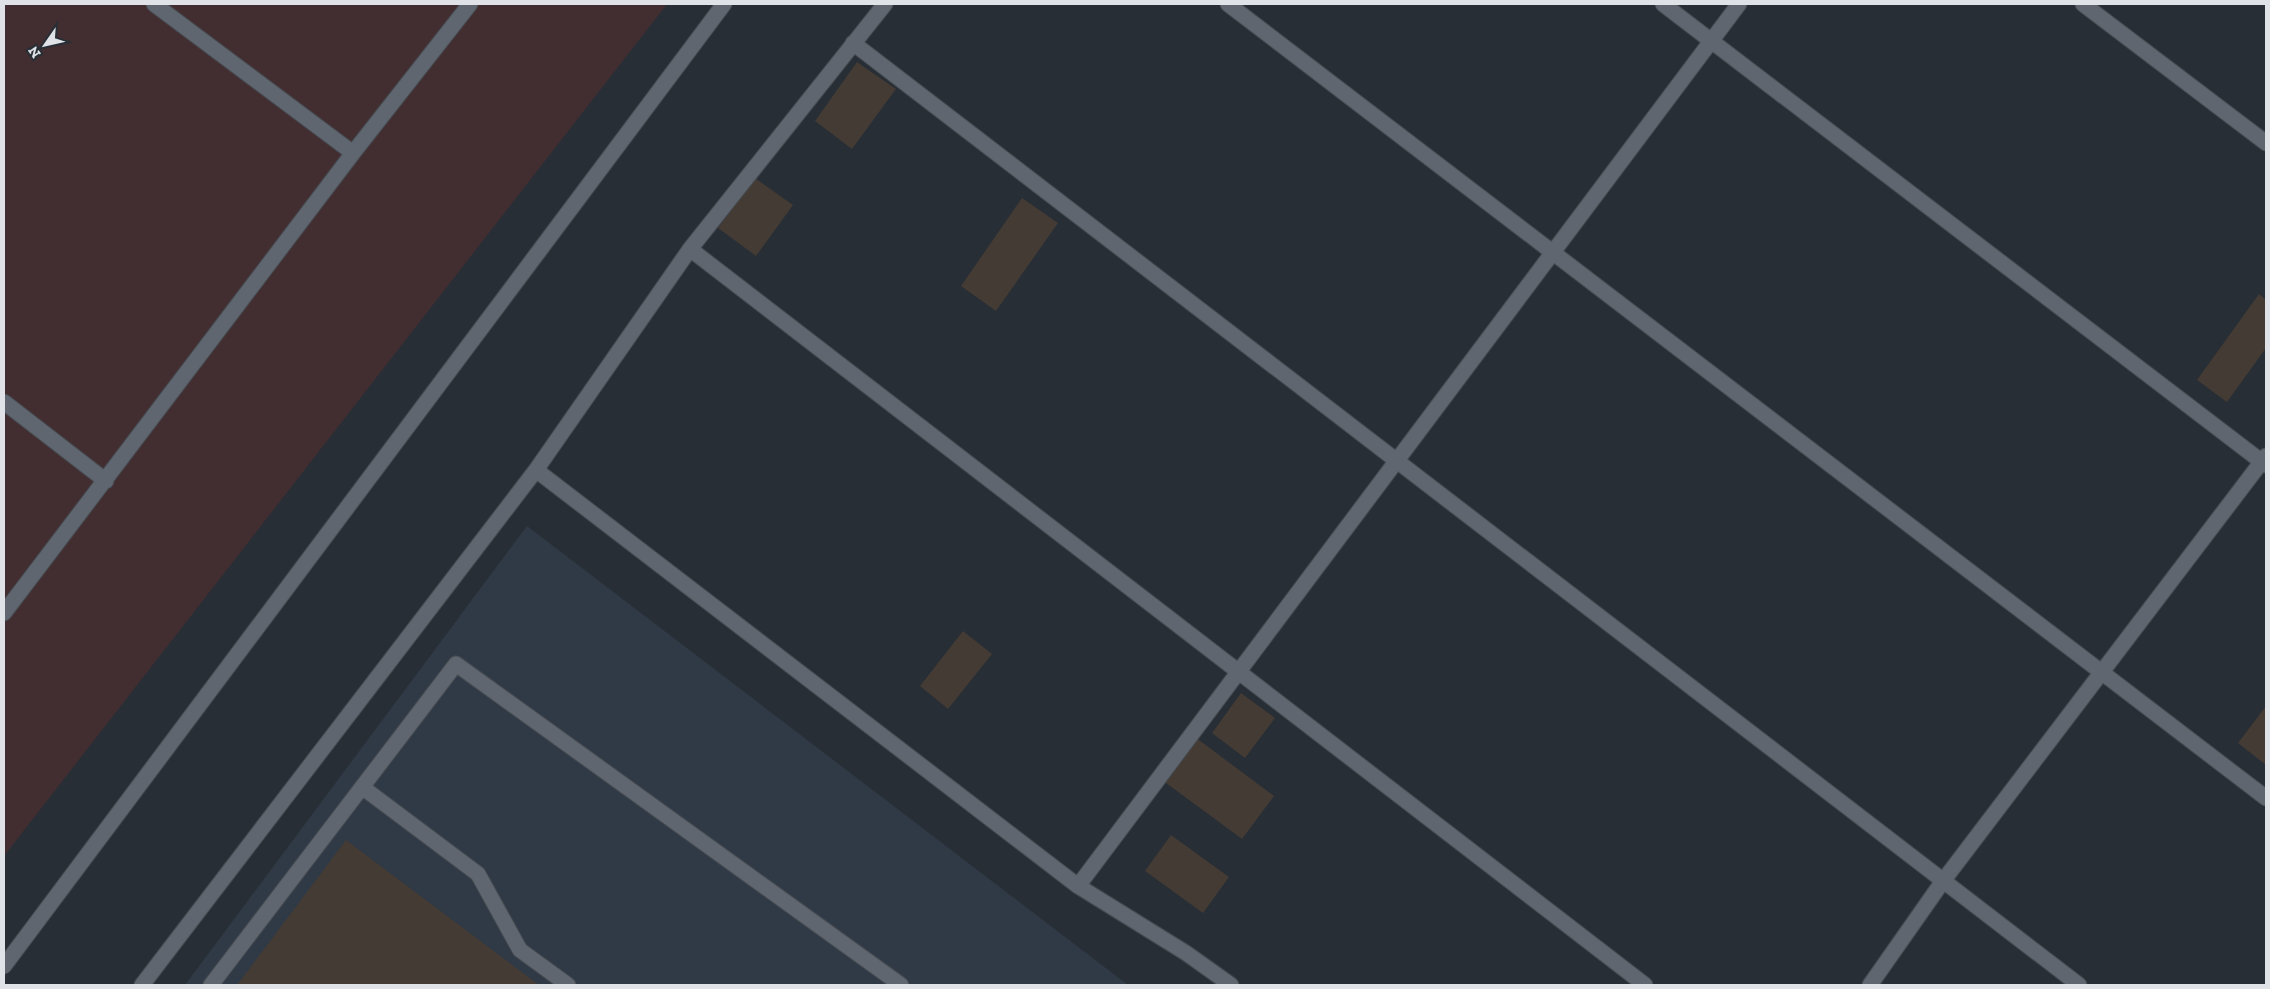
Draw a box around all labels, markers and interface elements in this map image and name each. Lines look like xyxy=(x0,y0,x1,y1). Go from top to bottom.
north arrow xyxy=(20,20,70,70)
text: N xyxy=(24,43,45,61)

